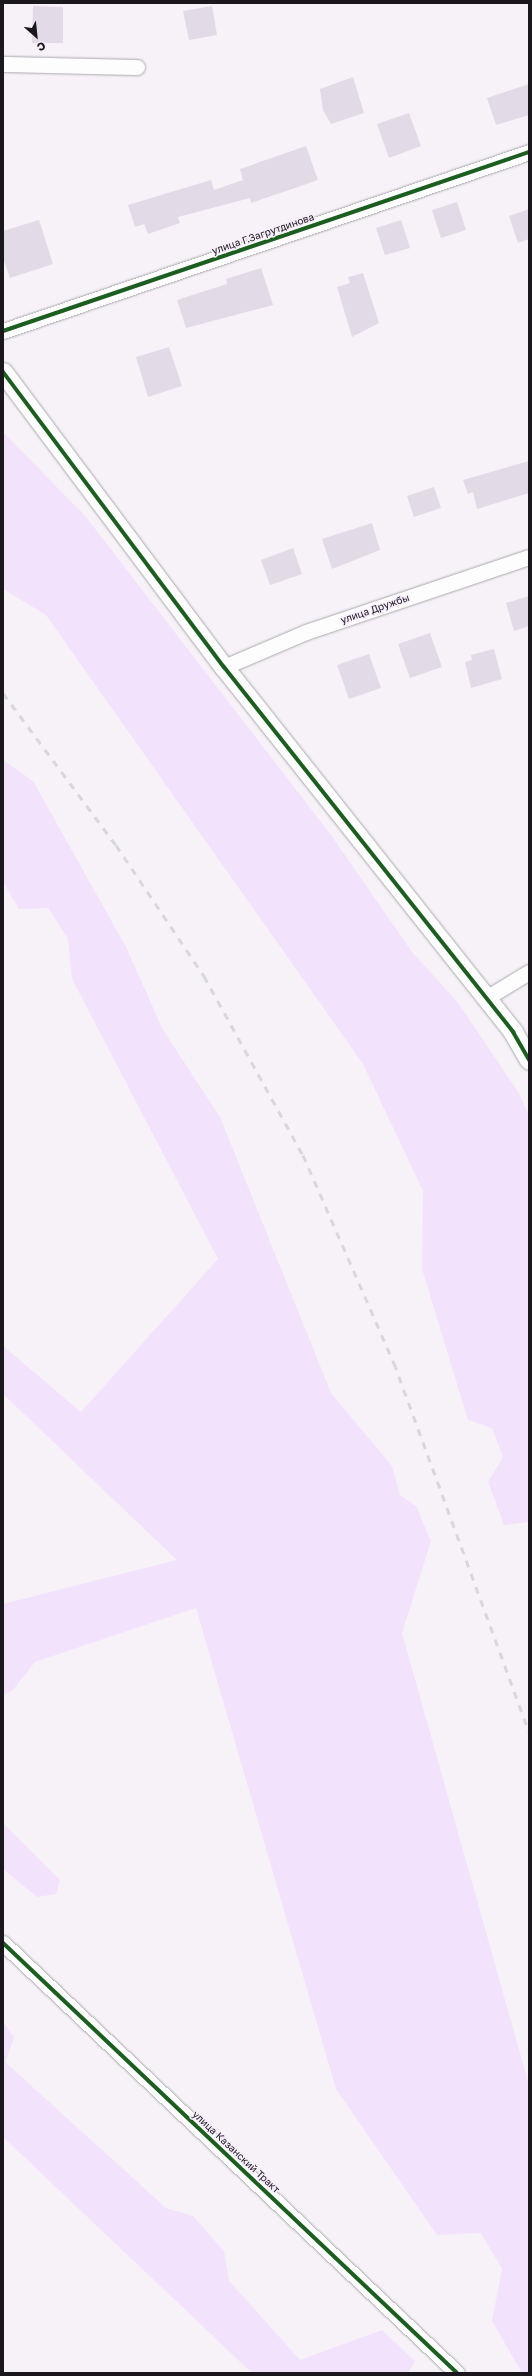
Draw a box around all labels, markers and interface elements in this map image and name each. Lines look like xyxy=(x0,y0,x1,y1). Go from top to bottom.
north arrow xyxy=(16,16,56,56)
text: С xyxy=(35,40,48,55)
street label: улица Г.Загрутдинова xyxy=(210,211,316,257)
street label: улица Дружбы xyxy=(339,592,411,626)
street label: улица Казанский Тракт xyxy=(190,2108,282,2196)

